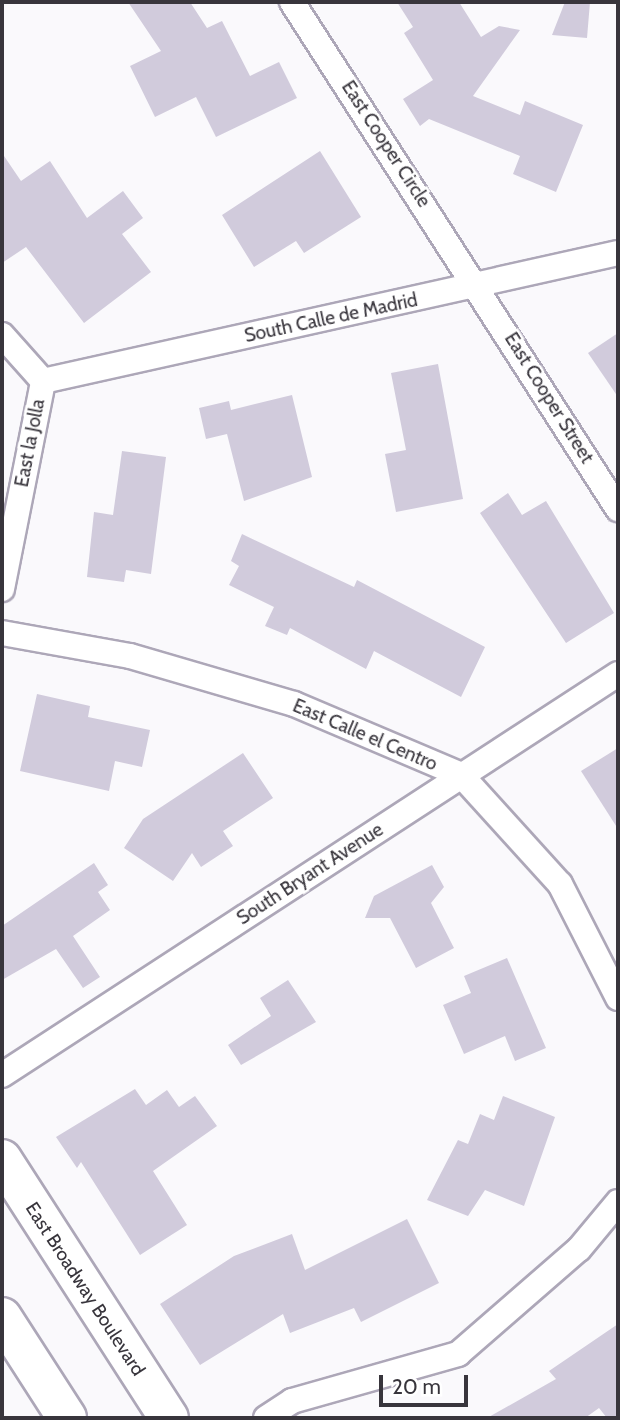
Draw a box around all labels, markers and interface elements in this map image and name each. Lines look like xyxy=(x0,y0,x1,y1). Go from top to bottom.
street label: East Cooper Circle xyxy=(337,77,435,211)
street label: South Calle de Madrid xyxy=(242,289,420,347)
street label: East Cooper Street xyxy=(500,328,598,468)
street label: East la Jolla xyxy=(10,397,50,489)
street label: East Calle el Centro xyxy=(289,694,441,776)
street label: South Bryant Avenue xyxy=(233,818,387,930)
street label: East Broadway Boulevard xyxy=(20,1198,150,1380)
scale bar xyxy=(382,1360,471,1404)
text: 20 m xyxy=(392,1374,441,1399)

